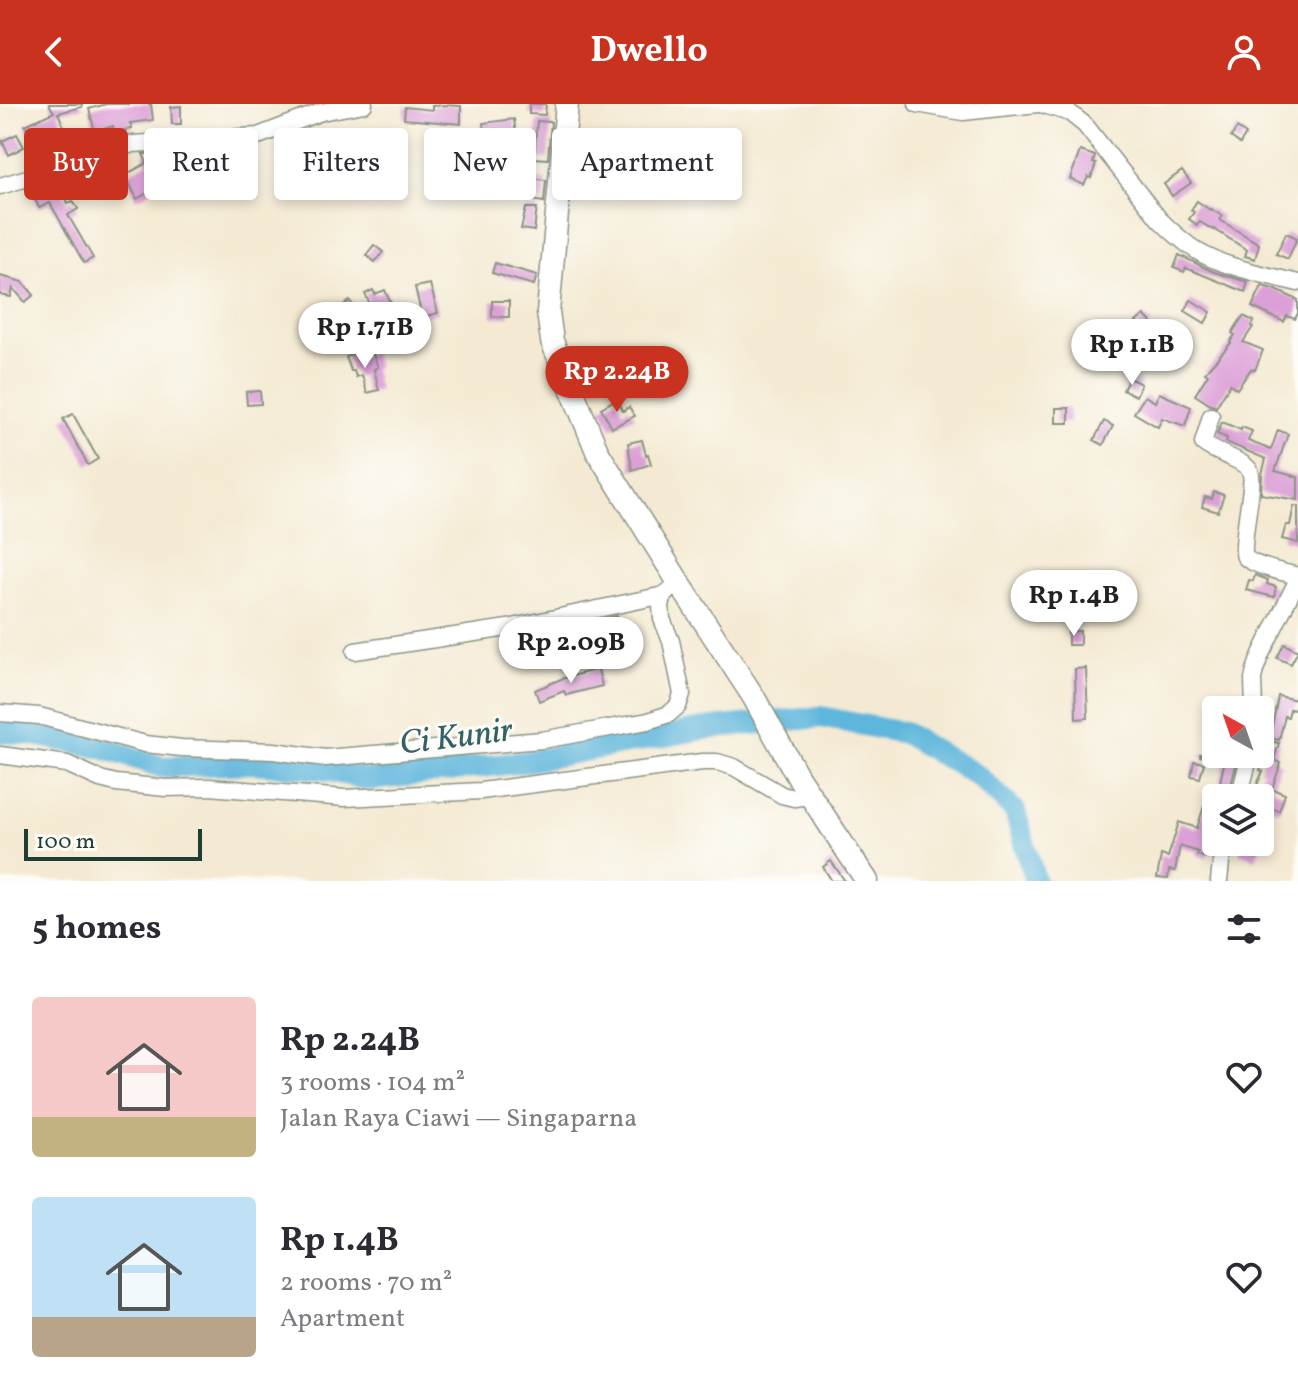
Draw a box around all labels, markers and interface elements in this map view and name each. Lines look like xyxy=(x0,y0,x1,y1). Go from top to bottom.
text: Dwello xyxy=(590,27,708,77)
icon: back xyxy=(32,30,76,74)
icon: person xyxy=(1222,30,1266,74)
chip: Buy xyxy=(24,128,128,200)
chip: Rent xyxy=(144,128,258,200)
chip: Filters xyxy=(274,128,408,200)
chip: New xyxy=(424,128,536,200)
chip: Apartment xyxy=(552,128,742,200)
pin: Rp 1.71B xyxy=(282,302,448,370)
text: Rp 1.71B xyxy=(316,310,414,346)
pin: Rp 1.1B xyxy=(1058,319,1206,387)
text: Rp 1.1B xyxy=(1089,327,1175,363)
pin: Rp 2.24B xyxy=(534,346,700,414)
text: Rp 2.24B xyxy=(563,354,671,390)
pin: Rp 1.4B xyxy=(1000,570,1148,638)
text: Rp 1.4B xyxy=(1029,578,1119,614)
pin: Rp 2.09B xyxy=(488,617,654,685)
text: Rp 2.09B xyxy=(517,625,625,661)
north arrow xyxy=(1202,696,1274,768)
map controls xyxy=(1202,696,1274,856)
water label: Ci Kunir xyxy=(397,708,516,769)
button: layers xyxy=(1202,784,1274,856)
scale bar xyxy=(24,825,202,861)
text: 100 m xyxy=(36,827,95,858)
text: 5 homes xyxy=(32,906,162,953)
icon: filters xyxy=(1222,907,1266,951)
text: Rp 2.24B xyxy=(280,1018,420,1065)
icon: home xyxy=(96,1029,192,1125)
icon: heart xyxy=(1222,1055,1266,1099)
text: 3 rooms · 104 m² xyxy=(280,1065,465,1101)
text: Jalan Raya Ciawi — Singaparna xyxy=(280,1101,637,1137)
text: Rp 1.4B xyxy=(280,1218,399,1265)
icon: home xyxy=(96,1229,192,1325)
icon: heart xyxy=(1222,1255,1266,1299)
text: 2 rooms · 70 m² xyxy=(280,1265,452,1301)
text: Apartment xyxy=(280,1301,405,1337)

